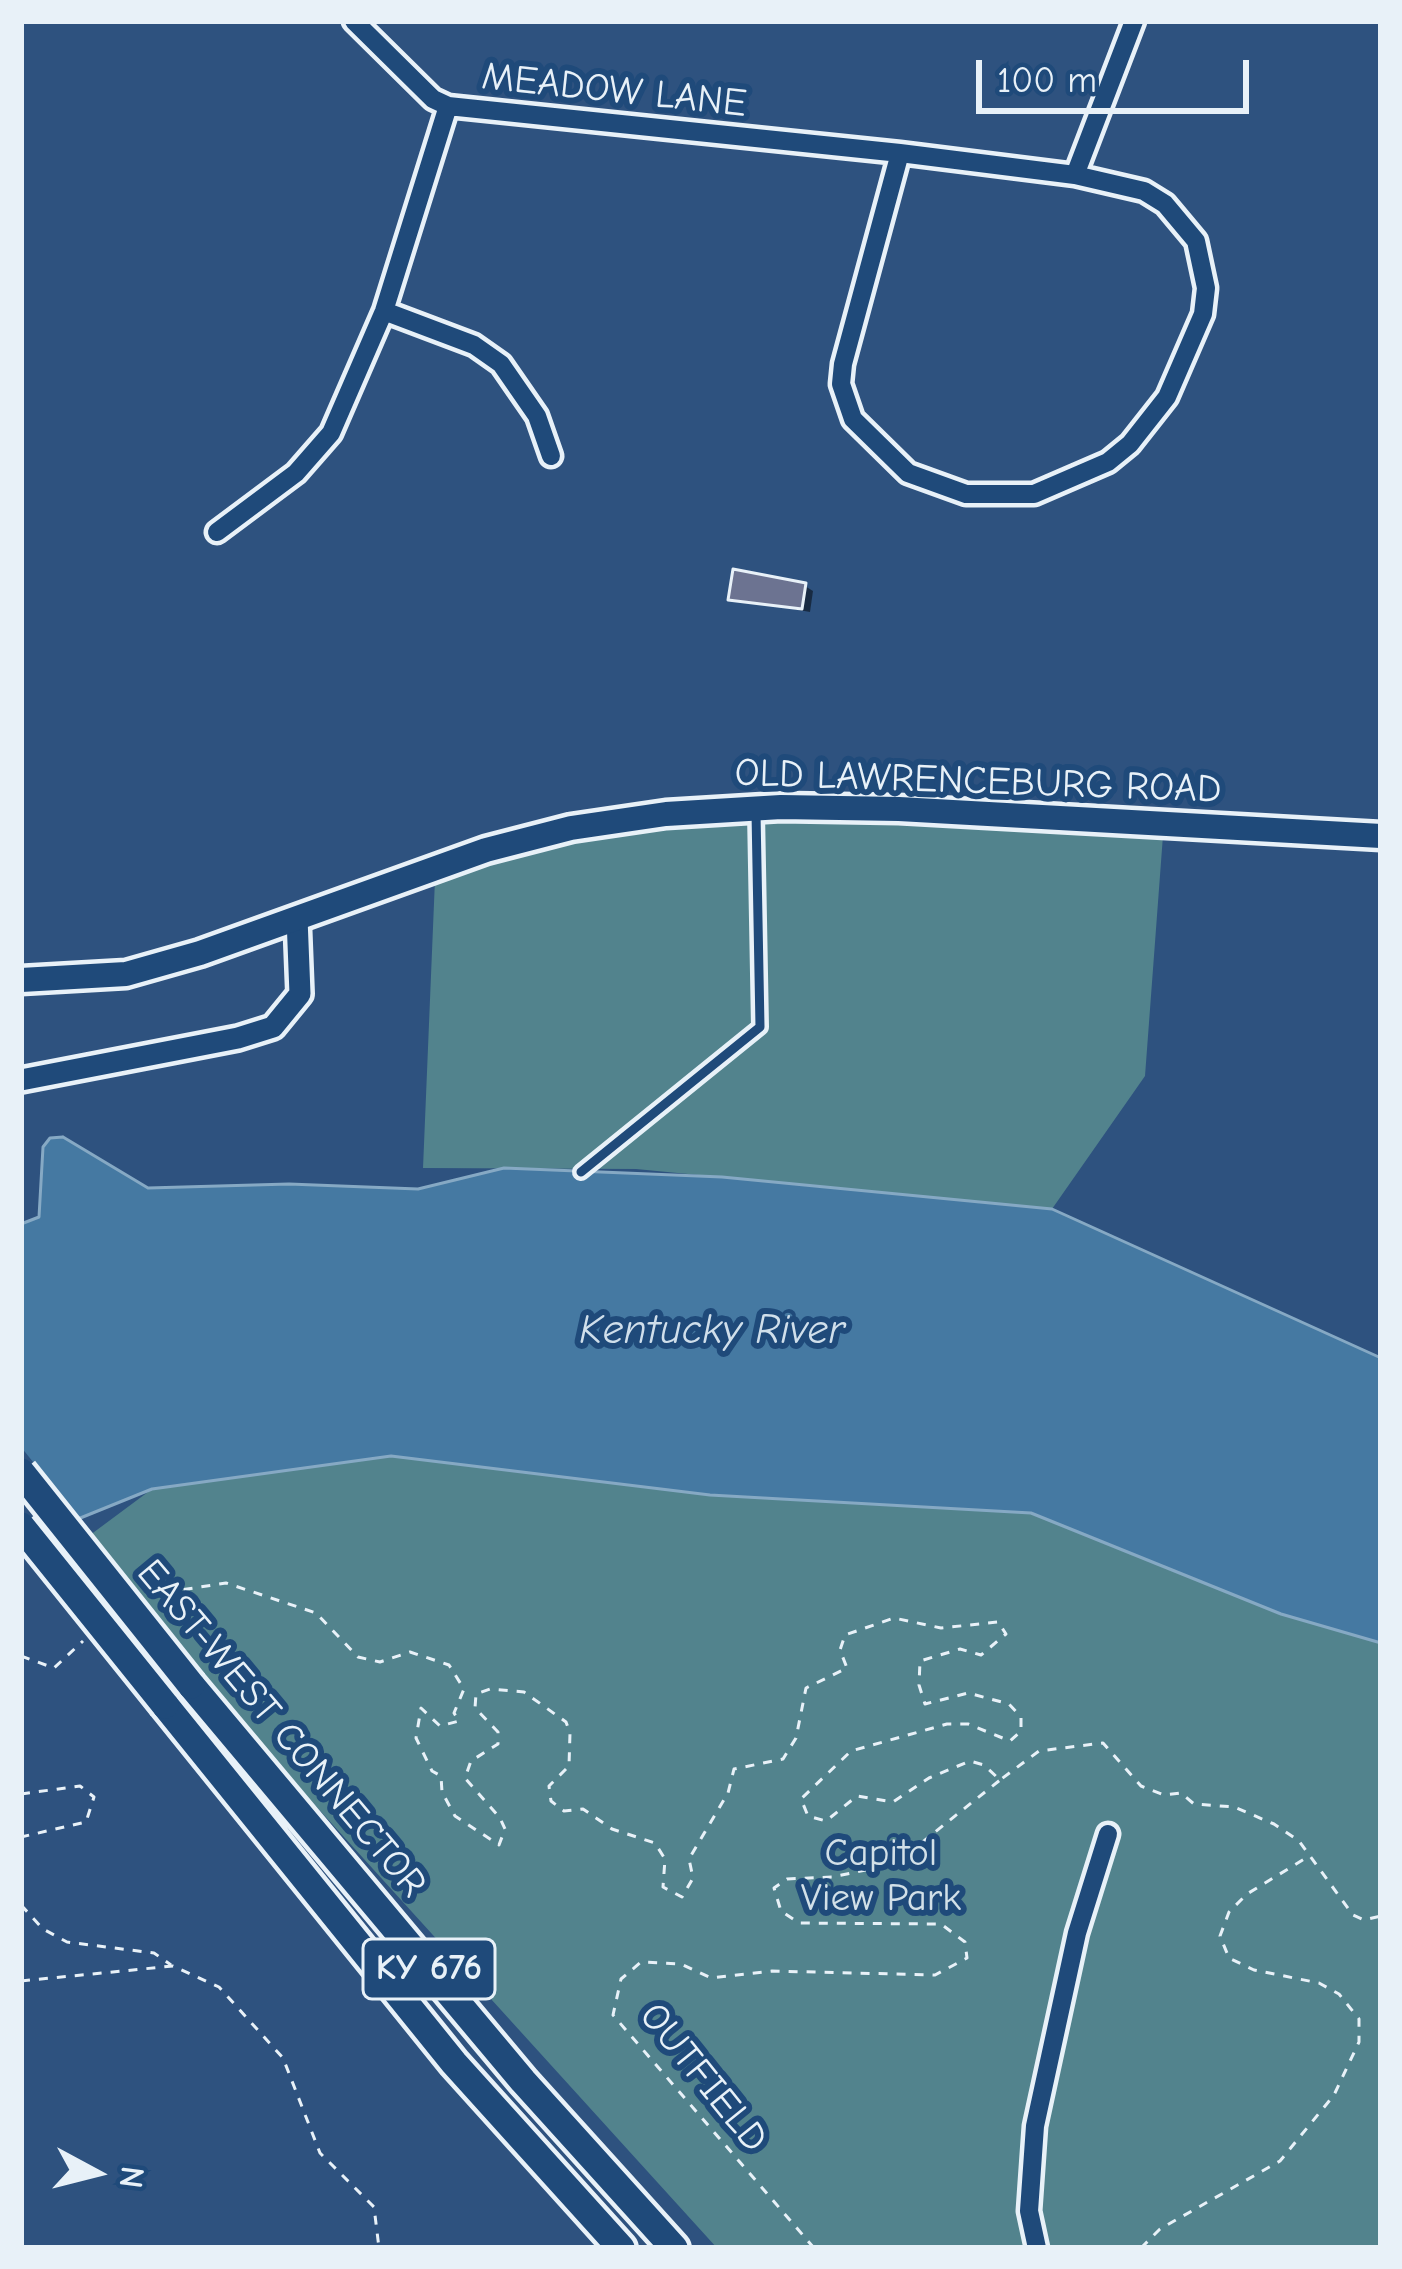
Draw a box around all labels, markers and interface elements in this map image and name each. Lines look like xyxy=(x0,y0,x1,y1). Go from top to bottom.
scale bar xyxy=(982,36,1255,110)
street label: MEADOW LANE xyxy=(479,54,749,128)
text: 100 m xyxy=(997,60,1097,101)
street label: OLD LAWRENCEBURG ROAD xyxy=(734,750,1222,814)
water label: Kentucky River xyxy=(579,1306,845,1356)
street label: EAST-WEST CONNECTOR xyxy=(126,1551,436,1907)
park label: Capitol View Park xyxy=(801,1831,961,1922)
road number: KY 676 xyxy=(363,1939,495,1999)
street label: OUTFIELD xyxy=(629,1994,777,2162)
north arrow xyxy=(36,2113,156,2233)
text: N xyxy=(112,2164,152,2190)

